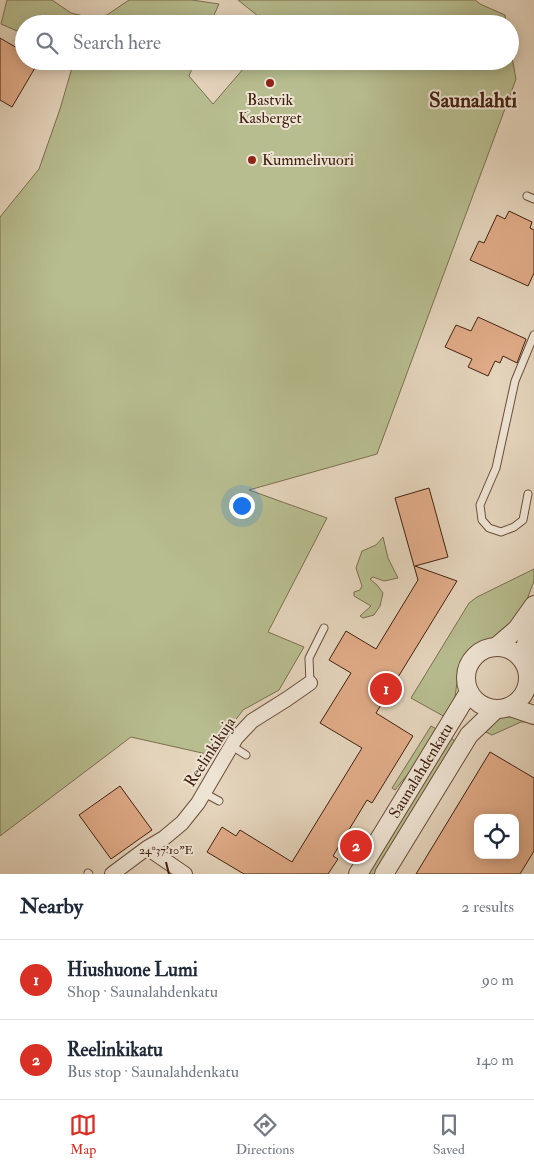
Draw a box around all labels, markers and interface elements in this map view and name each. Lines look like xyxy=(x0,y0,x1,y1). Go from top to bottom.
search box xyxy=(15,15,519,70)
icon: search xyxy=(33,29,61,57)
text: Search here xyxy=(73,31,161,55)
marker: Bastvik Kasberget xyxy=(264,77,276,89)
district label: Saunalahti xyxy=(429,87,517,114)
place label: Bastvik Kasberget xyxy=(238,90,302,128)
place label: Kummelivuori xyxy=(262,150,354,170)
marker: Kummelivuori xyxy=(246,154,258,166)
your location xyxy=(229,493,255,519)
pin: 1 xyxy=(370,670,402,708)
street label: Reelinkikuja xyxy=(180,713,240,791)
street label: Saunalahdenkatu xyxy=(384,719,458,822)
map controls xyxy=(474,814,519,859)
button: locate xyxy=(474,814,519,859)
pin: 2 xyxy=(340,827,372,865)
text: 24°37'10"E xyxy=(139,843,193,858)
text: Nearby xyxy=(20,893,83,920)
text: 2 results xyxy=(461,897,514,917)
text: Hiushuone Lumi xyxy=(67,958,198,982)
text: 1 xyxy=(33,970,39,990)
text: 90 m xyxy=(482,970,514,990)
text: Shop · Saunalahdenkatu xyxy=(67,982,218,1002)
text: Reelinkikatu xyxy=(67,1038,163,1062)
text: 2 xyxy=(32,1050,40,1070)
text: 140 m xyxy=(476,1050,514,1070)
text: Bus stop · Saunalahdenkatu xyxy=(67,1062,239,1082)
tab: Map xyxy=(69,1111,97,1158)
tab: Directions xyxy=(236,1111,294,1158)
tab: Saved xyxy=(433,1111,465,1158)

